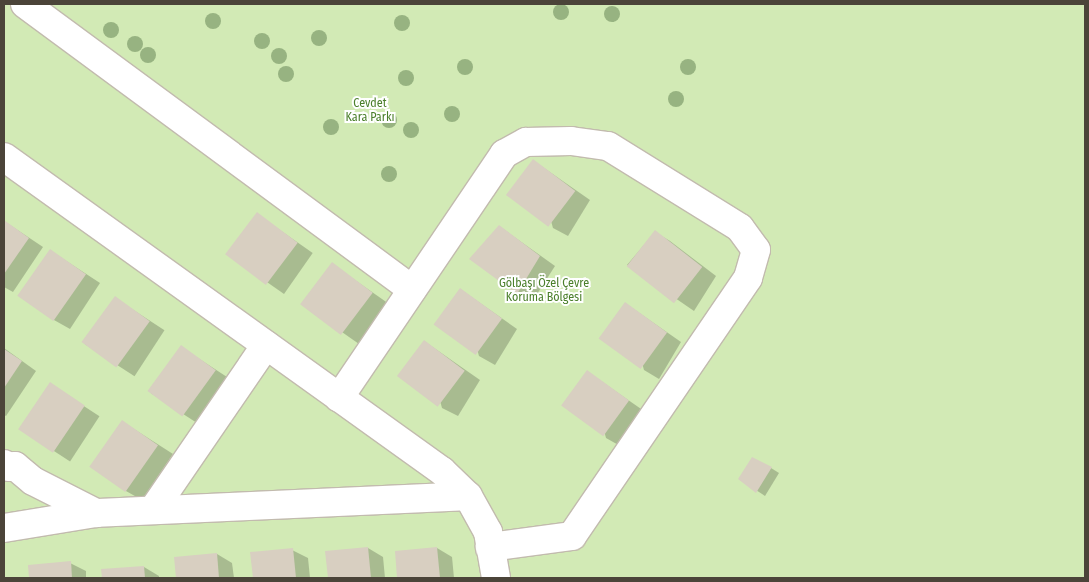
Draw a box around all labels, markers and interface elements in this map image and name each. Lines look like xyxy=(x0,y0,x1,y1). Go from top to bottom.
park label: Cevdet Kara Parkı xyxy=(346,97,394,125)
park label: Gölbaşı Özel Çevre Koruma Bölgesi xyxy=(499,277,589,305)

